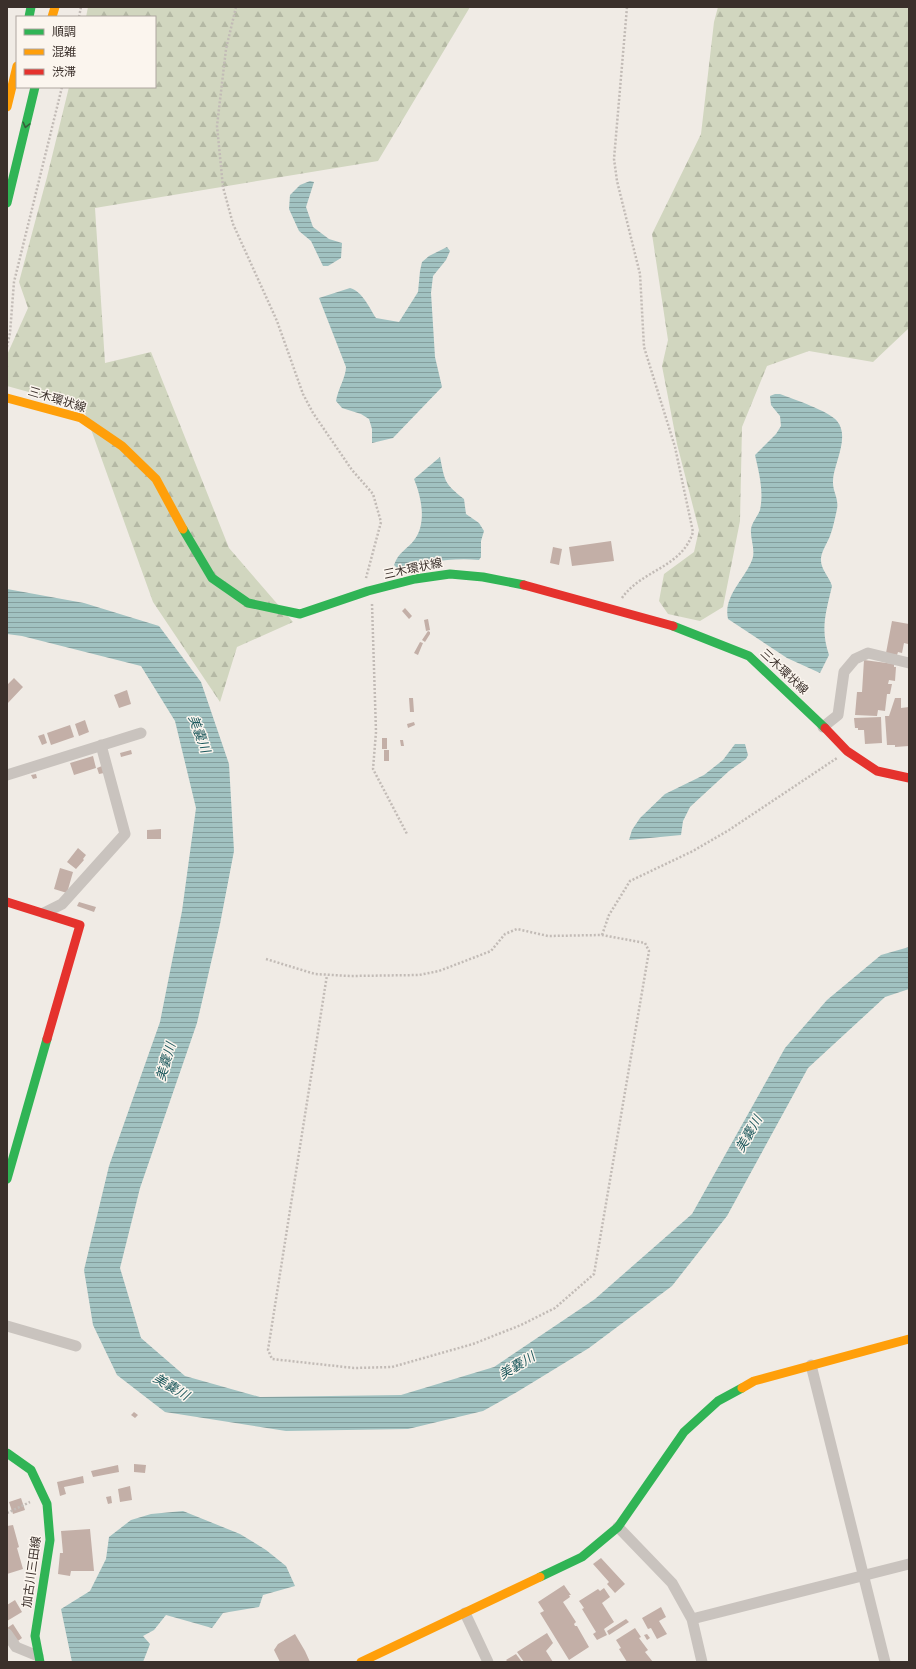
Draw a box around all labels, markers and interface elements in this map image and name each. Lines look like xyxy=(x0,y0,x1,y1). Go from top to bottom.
legend xyxy=(16,16,156,88)
text: 順調 xyxy=(52,25,76,40)
text: 混雑 xyxy=(52,45,76,60)
text: 渋滞 xyxy=(52,65,76,80)
one-way arrow xyxy=(22,121,31,128)
street label: 三木環状線 xyxy=(26,384,88,416)
street label: 三木環状線 xyxy=(382,555,444,583)
street label: 三木環状線 xyxy=(757,646,811,698)
water label: 美嚢川 xyxy=(185,713,214,757)
water label: 美嚢川 xyxy=(153,1039,180,1083)
water label: 美嚢川 xyxy=(732,1111,767,1155)
water label: 美嚢川 xyxy=(496,1348,540,1383)
water label: 美嚢川 xyxy=(150,1370,194,1405)
street label: 加古川三田線 xyxy=(20,1535,44,1609)

